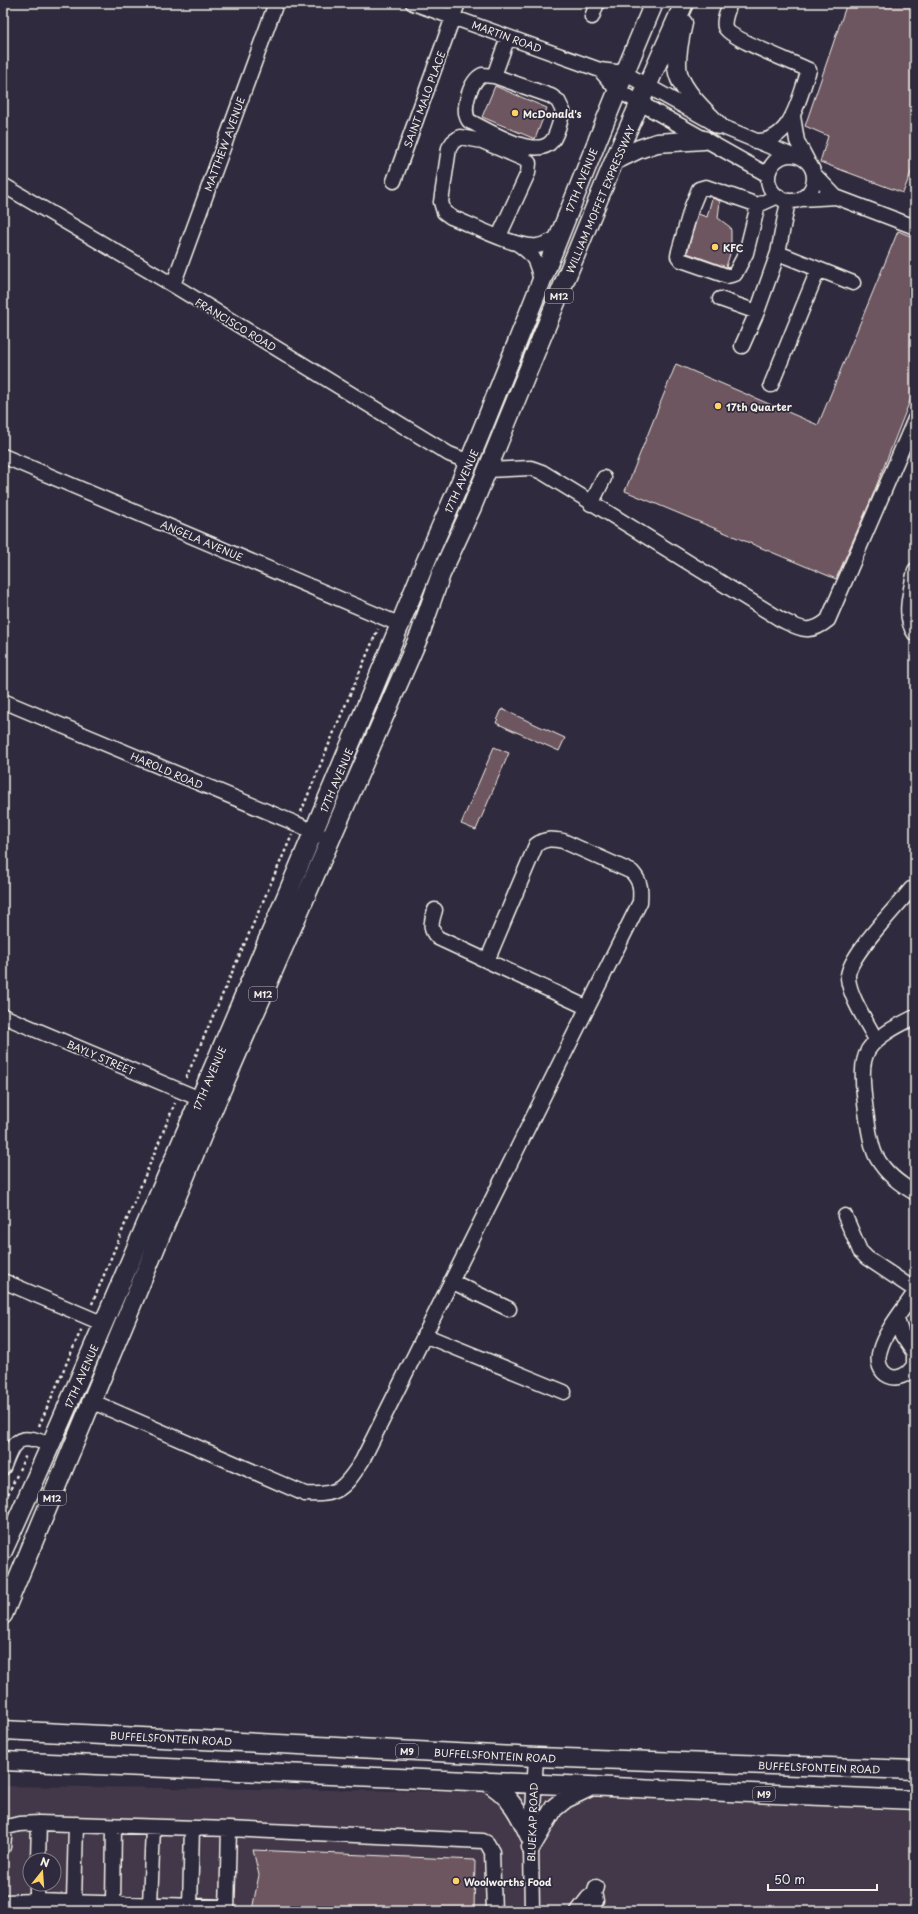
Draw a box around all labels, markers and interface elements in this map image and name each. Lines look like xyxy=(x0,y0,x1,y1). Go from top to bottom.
street label: MARTIN ROAD xyxy=(470,16,544,56)
street label: SAINT MALO PLACE xyxy=(399,48,449,150)
street label: MATTHEW AVENUE xyxy=(200,95,248,193)
place label: McDonald's xyxy=(523,106,582,121)
marker: McDonald's xyxy=(510,108,520,118)
street label: WILLIAM MOFFET EXPRESSWAY xyxy=(562,122,638,275)
street label: 17TH AVENUE xyxy=(561,145,601,215)
place label: KFC xyxy=(723,240,744,255)
marker: KFC xyxy=(710,242,720,252)
road number: M12 xyxy=(545,289,573,303)
street label: FRANCISCO ROAD xyxy=(193,294,279,354)
place label: 17th Quarter xyxy=(726,399,793,414)
marker: 17th Quarter xyxy=(713,401,723,411)
street label: 17TH AVENUE xyxy=(440,447,482,515)
street label: ANGELA AVENUE xyxy=(159,516,245,564)
street label: 17TH AVENUE xyxy=(316,746,356,814)
street label: HAROLD ROAD xyxy=(128,748,206,792)
road number: M12 xyxy=(249,987,277,1001)
street label: BAYLY STREET xyxy=(65,1036,138,1078)
street label: 17TH AVENUE xyxy=(189,1044,229,1112)
street label: 17TH AVENUE xyxy=(60,1342,102,1410)
road number: M12 xyxy=(38,1491,66,1505)
street label: BUFFELSFONTEIN ROAD xyxy=(109,1727,233,1749)
road number: M9 xyxy=(396,1744,418,1758)
street label: BUFFELSFONTEIN ROAD xyxy=(433,1744,557,1766)
street label: BUFFELSFONTEIN ROAD xyxy=(758,1757,880,1777)
street label: BLUEKAP ROAD xyxy=(523,1782,541,1862)
road number: M9 xyxy=(753,1787,775,1801)
north arrow xyxy=(22,1852,62,1892)
text: N xyxy=(38,1853,52,1871)
scale bar xyxy=(768,1866,877,1892)
text: 50 m xyxy=(774,1870,805,1888)
place label: Woolworths Food xyxy=(464,1874,552,1889)
marker: Woolworths Food xyxy=(451,1876,461,1886)

